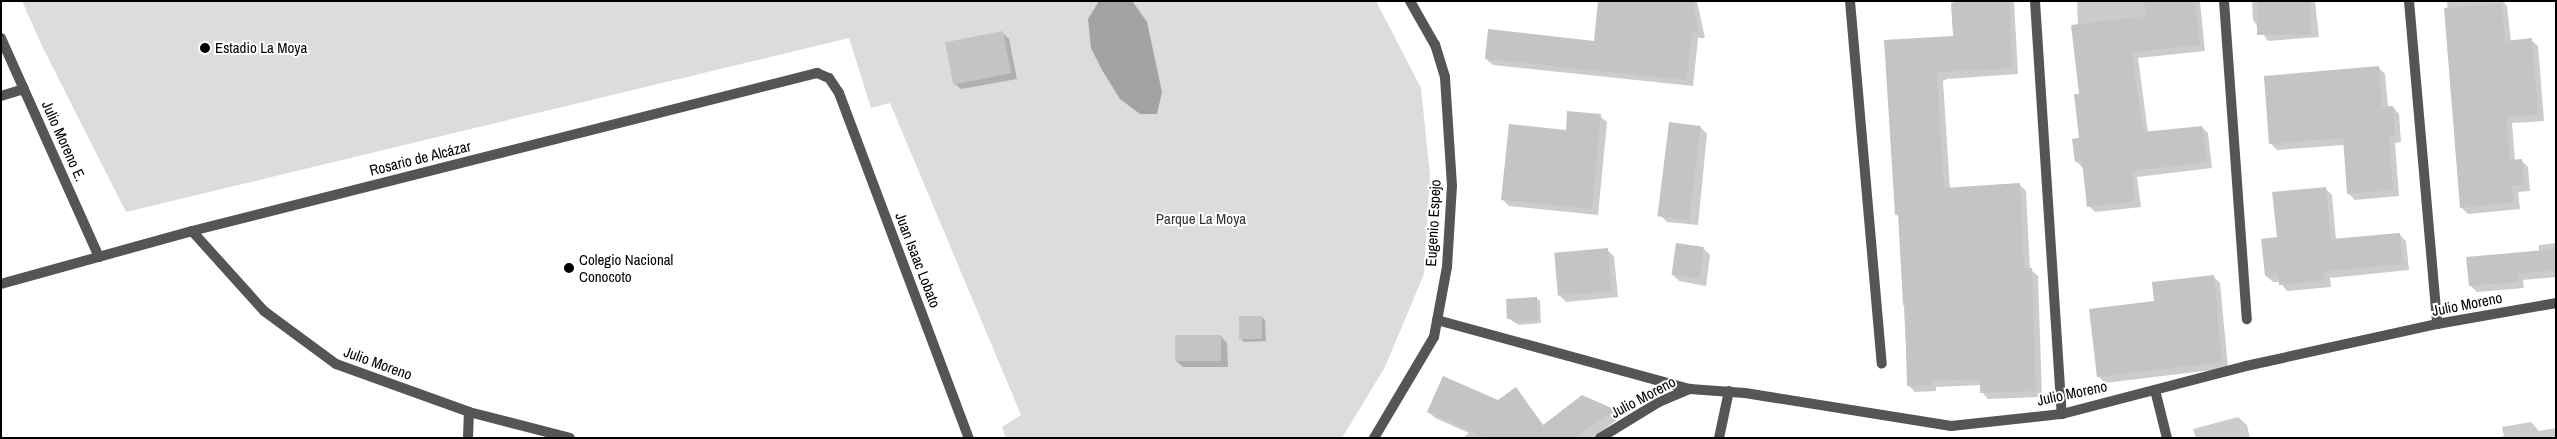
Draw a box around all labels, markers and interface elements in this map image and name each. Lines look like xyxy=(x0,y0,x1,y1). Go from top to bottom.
place label: Estadio La Moya xyxy=(215,39,307,57)
marker: Estadio La Moya xyxy=(199,42,211,54)
street label: Julio Moreno E. xyxy=(38,98,90,184)
street label: Rosario de Alcázar xyxy=(367,137,473,179)
street label: Eugenio Espejo xyxy=(1422,179,1444,267)
street label: Juan Isaac Lobato xyxy=(892,210,944,310)
park label: Parque La Moya xyxy=(1156,210,1246,228)
place label: Colegio Nacional Conocoto xyxy=(579,250,673,285)
marker: Colegio Nacional Conocoto xyxy=(563,262,575,274)
street label: Julio Moreno xyxy=(2430,288,2504,320)
street label: Julio Moreno xyxy=(342,342,414,384)
street label: Julio Moreno xyxy=(1607,372,1679,422)
street label: Julio Moreno xyxy=(2035,377,2109,409)

